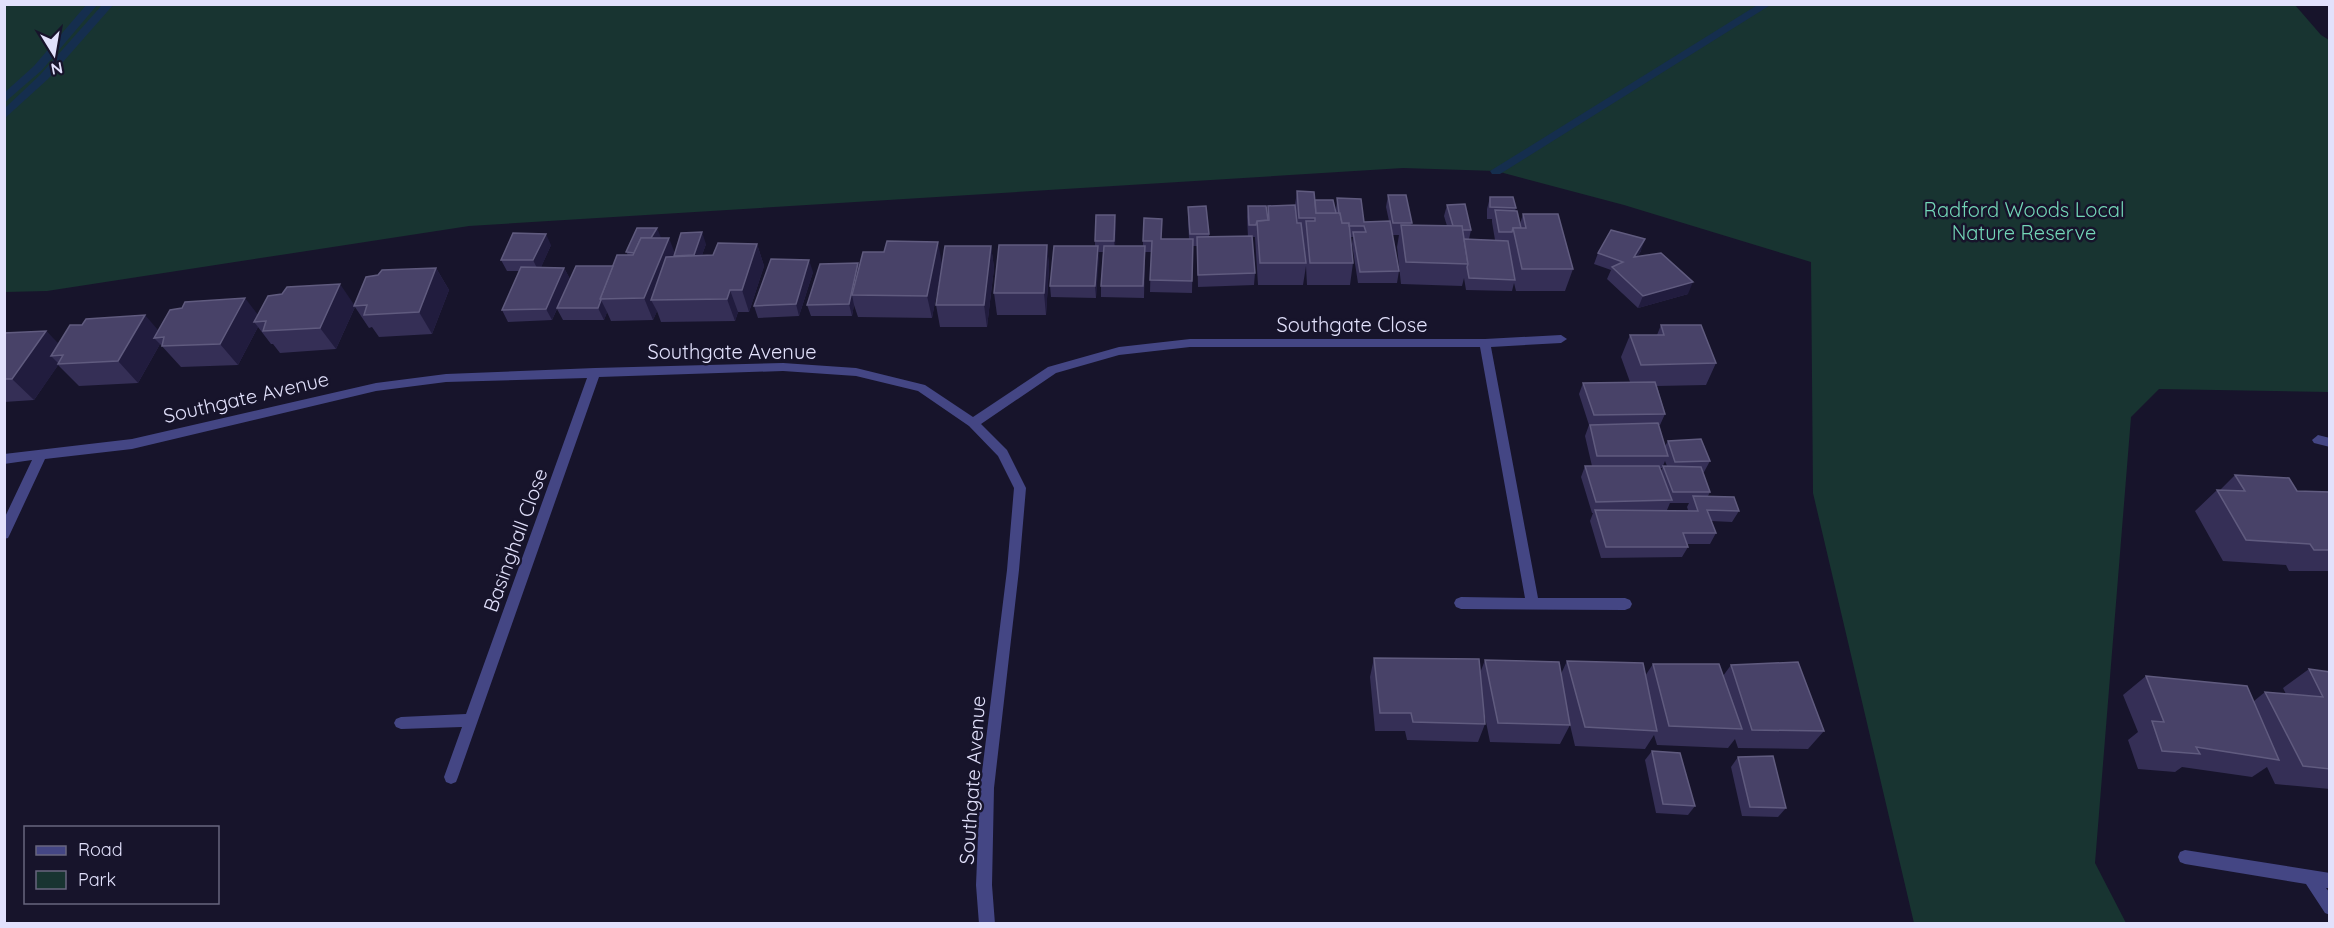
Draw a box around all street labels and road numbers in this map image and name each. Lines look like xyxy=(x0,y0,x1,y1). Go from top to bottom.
street label: Southgate Close xyxy=(1277,312,1428,337)
street label: Southgate Avenue xyxy=(647,339,817,364)
street label: Southgate Avenue xyxy=(161,366,331,428)
street label: Basinghall Close xyxy=(477,465,553,615)
street label: Southgate Avenue xyxy=(954,695,990,865)

